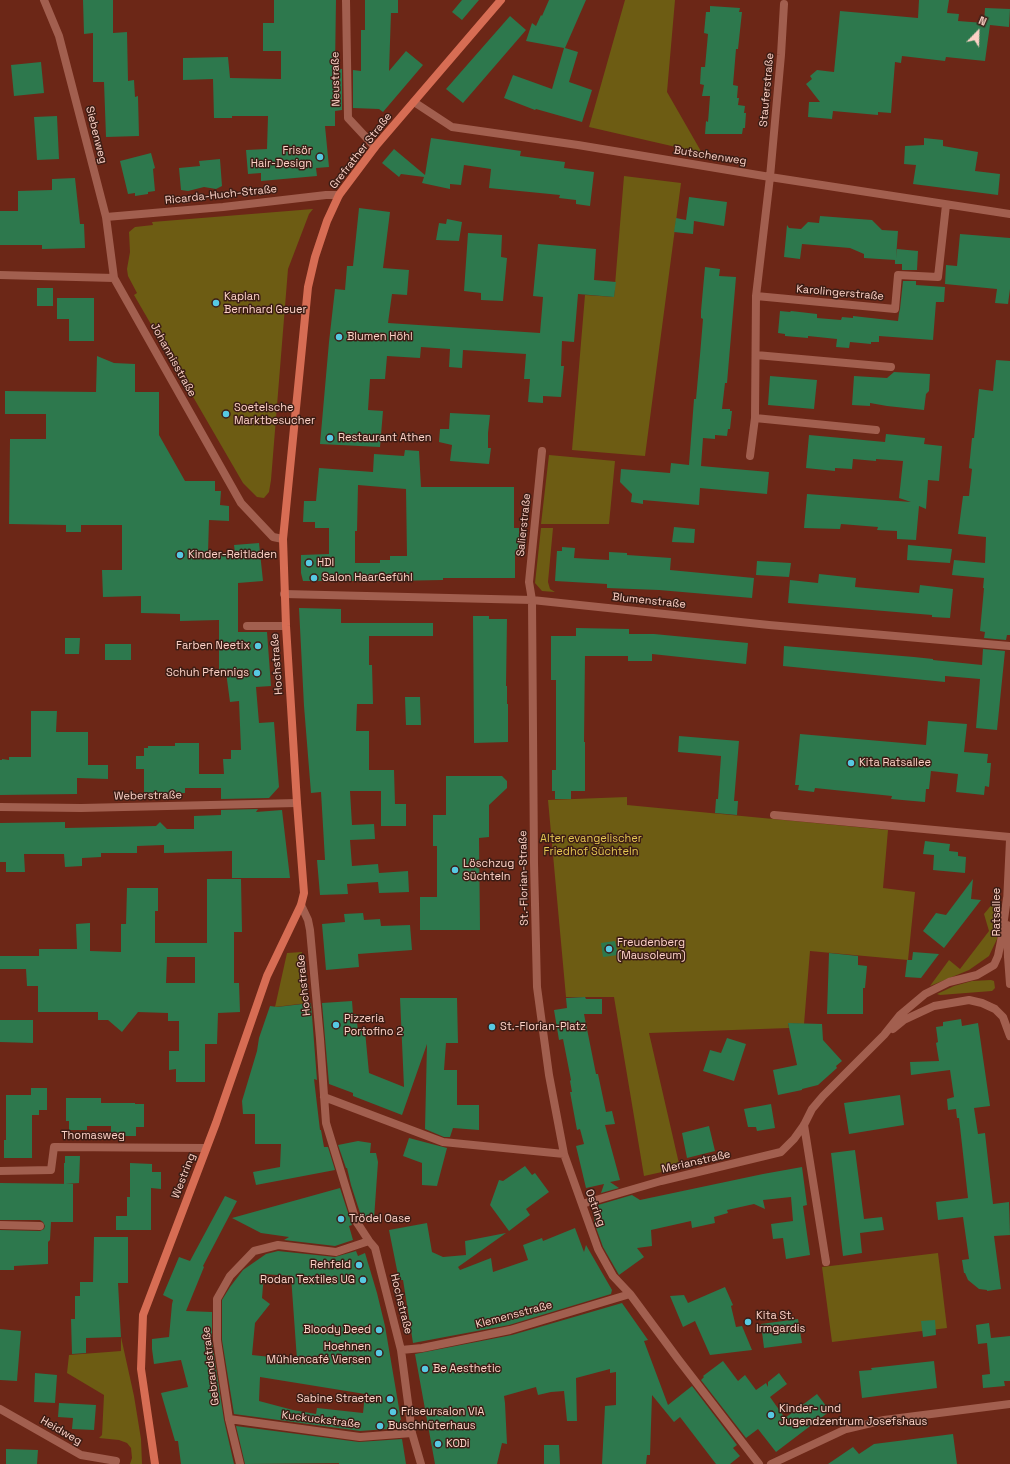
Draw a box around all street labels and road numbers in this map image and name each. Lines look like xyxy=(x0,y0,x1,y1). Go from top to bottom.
street label: Neustraße xyxy=(329,51,343,107)
street label: Stauferstraße xyxy=(757,52,777,128)
street label: Siebenweg xyxy=(83,105,109,165)
street label: Grefrather Straße xyxy=(327,110,395,192)
street label: Butschenweg xyxy=(673,144,747,168)
street label: Ricarda-Huch-Straße xyxy=(164,183,278,207)
street label: Karolingerstraße xyxy=(796,283,884,303)
street label: Johannisstraße xyxy=(147,321,199,399)
street label: Salierstraße xyxy=(514,493,534,557)
street label: Blumenstraße xyxy=(612,591,686,611)
street label: Hochstraße xyxy=(268,633,286,695)
street label: Weberstraße xyxy=(114,789,182,803)
street label: St.-Florian-Straße xyxy=(517,830,531,926)
street label: Ratsallee xyxy=(990,888,1004,936)
street label: Hochstraße xyxy=(294,954,314,1016)
street label: Thomasweg xyxy=(61,1129,125,1143)
street label: Merianstraße xyxy=(660,1148,732,1176)
street label: Westring xyxy=(169,1152,199,1200)
street label: Ostring xyxy=(582,1188,608,1228)
street label: Hochstraße xyxy=(387,1272,415,1336)
street label: Klemensstraße xyxy=(474,1298,554,1332)
street label: Gebrandstraße xyxy=(200,1326,222,1406)
street label: Kuckuckstraße xyxy=(281,1409,361,1431)
street label: Heidweg xyxy=(38,1414,84,1448)

